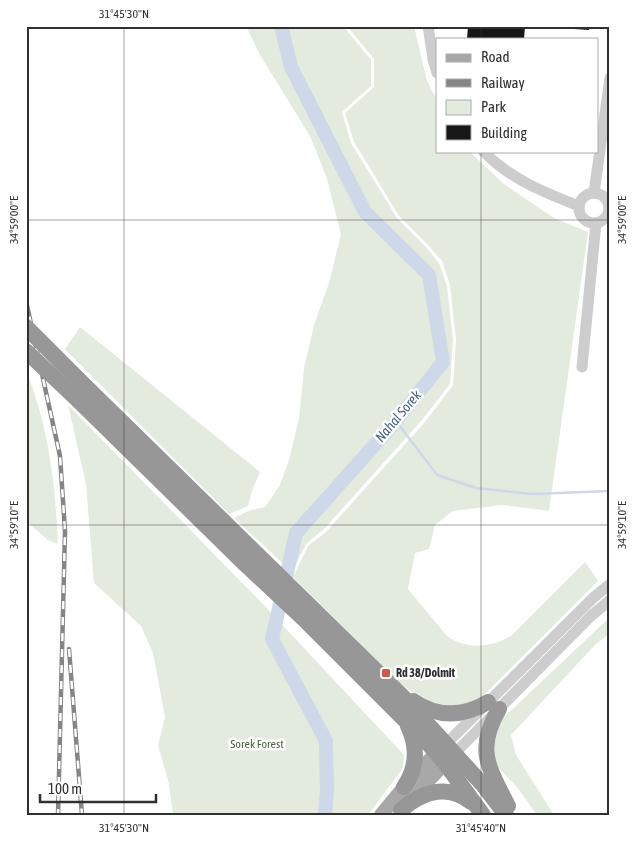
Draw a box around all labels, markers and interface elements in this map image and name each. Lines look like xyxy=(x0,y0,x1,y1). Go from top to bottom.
text: 31°45'30"N xyxy=(99,7,149,21)
legend xyxy=(436,38,598,152)
text: Road xyxy=(481,48,510,65)
text: Railway xyxy=(481,74,525,91)
text: Park xyxy=(481,98,506,115)
text: Building xyxy=(481,124,527,141)
text: 34°59'00"E xyxy=(7,196,21,244)
text: 34°59'00"E xyxy=(615,196,629,244)
water label: Nahal Sorek xyxy=(372,386,425,445)
text: 34°59'10"E xyxy=(7,501,21,549)
text: 34°59'10"E xyxy=(615,501,629,549)
place label: Rd 38/Dolmit xyxy=(396,666,456,680)
marker: Rd 38/Dolmit xyxy=(380,667,392,679)
park label: Sorek Forest xyxy=(230,737,284,751)
scale bar xyxy=(40,771,156,803)
text: 100 m xyxy=(48,780,82,797)
text: 31°45'30"N xyxy=(99,821,149,835)
text: 31°45'40"N xyxy=(456,821,506,835)

